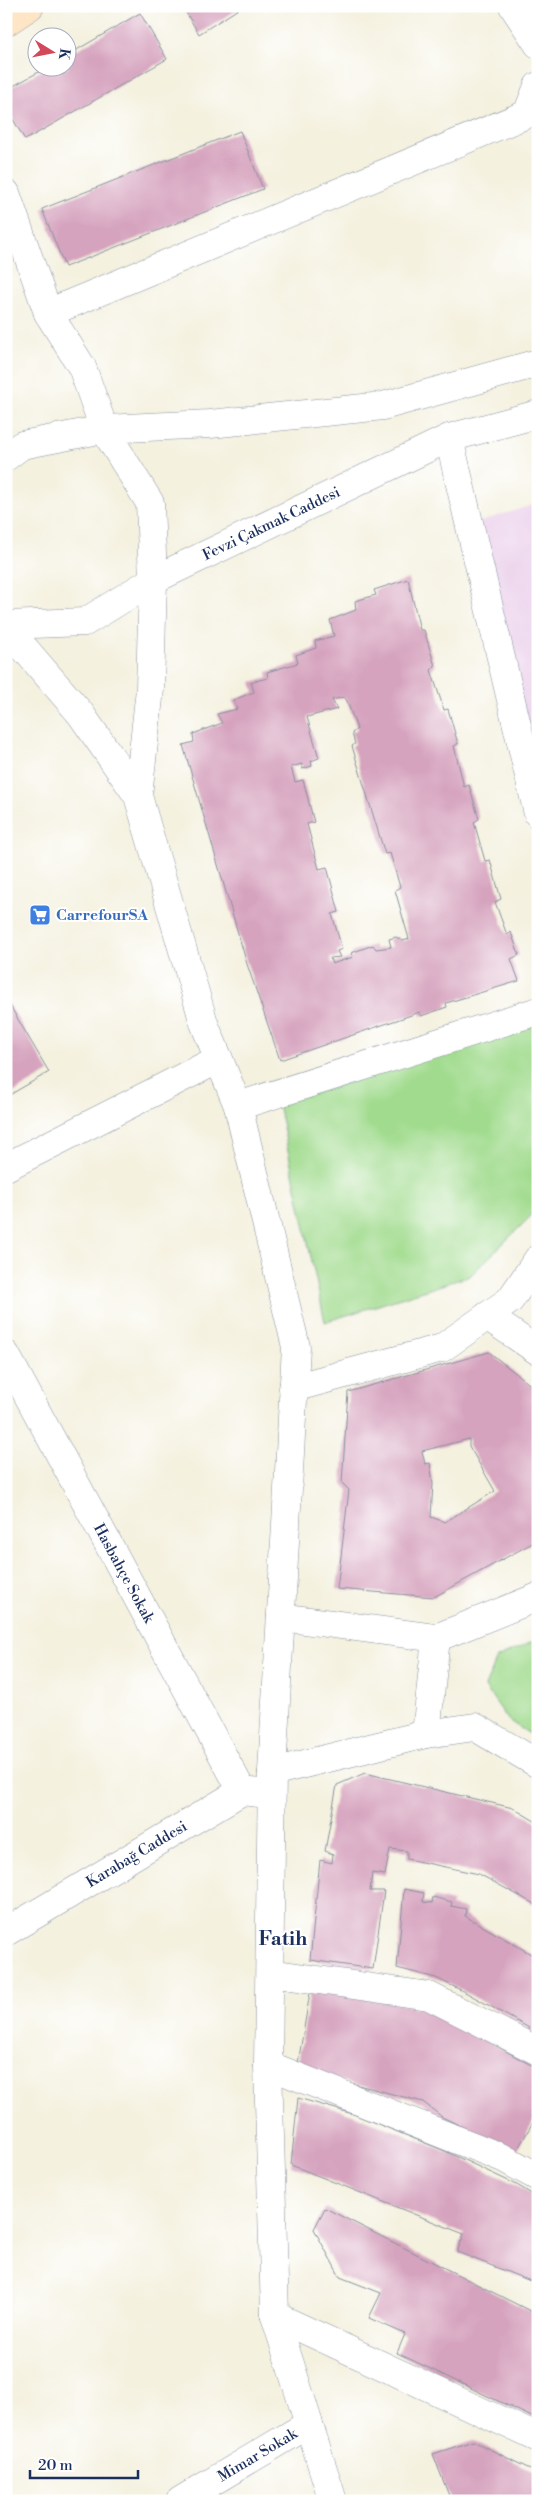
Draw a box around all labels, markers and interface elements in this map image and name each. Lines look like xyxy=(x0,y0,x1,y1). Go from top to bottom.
north arrow xyxy=(28,28,78,78)
text: K xyxy=(54,47,74,62)
street label: Fevzi Çakmak Caddesi xyxy=(199,482,343,564)
supermarket icon: CarrefourSA xyxy=(28,903,52,927)
place label: CarrefourSA xyxy=(56,906,148,925)
street label: Hasbahçe Sokak xyxy=(89,1520,159,1627)
street label: Karabağ Caddesi xyxy=(83,1817,190,1891)
district label: Fatih xyxy=(258,1927,308,1952)
street label: Mimar Sokak xyxy=(214,2423,302,2486)
scale bar xyxy=(30,2447,138,2479)
text: 20 m xyxy=(38,2456,73,2475)

